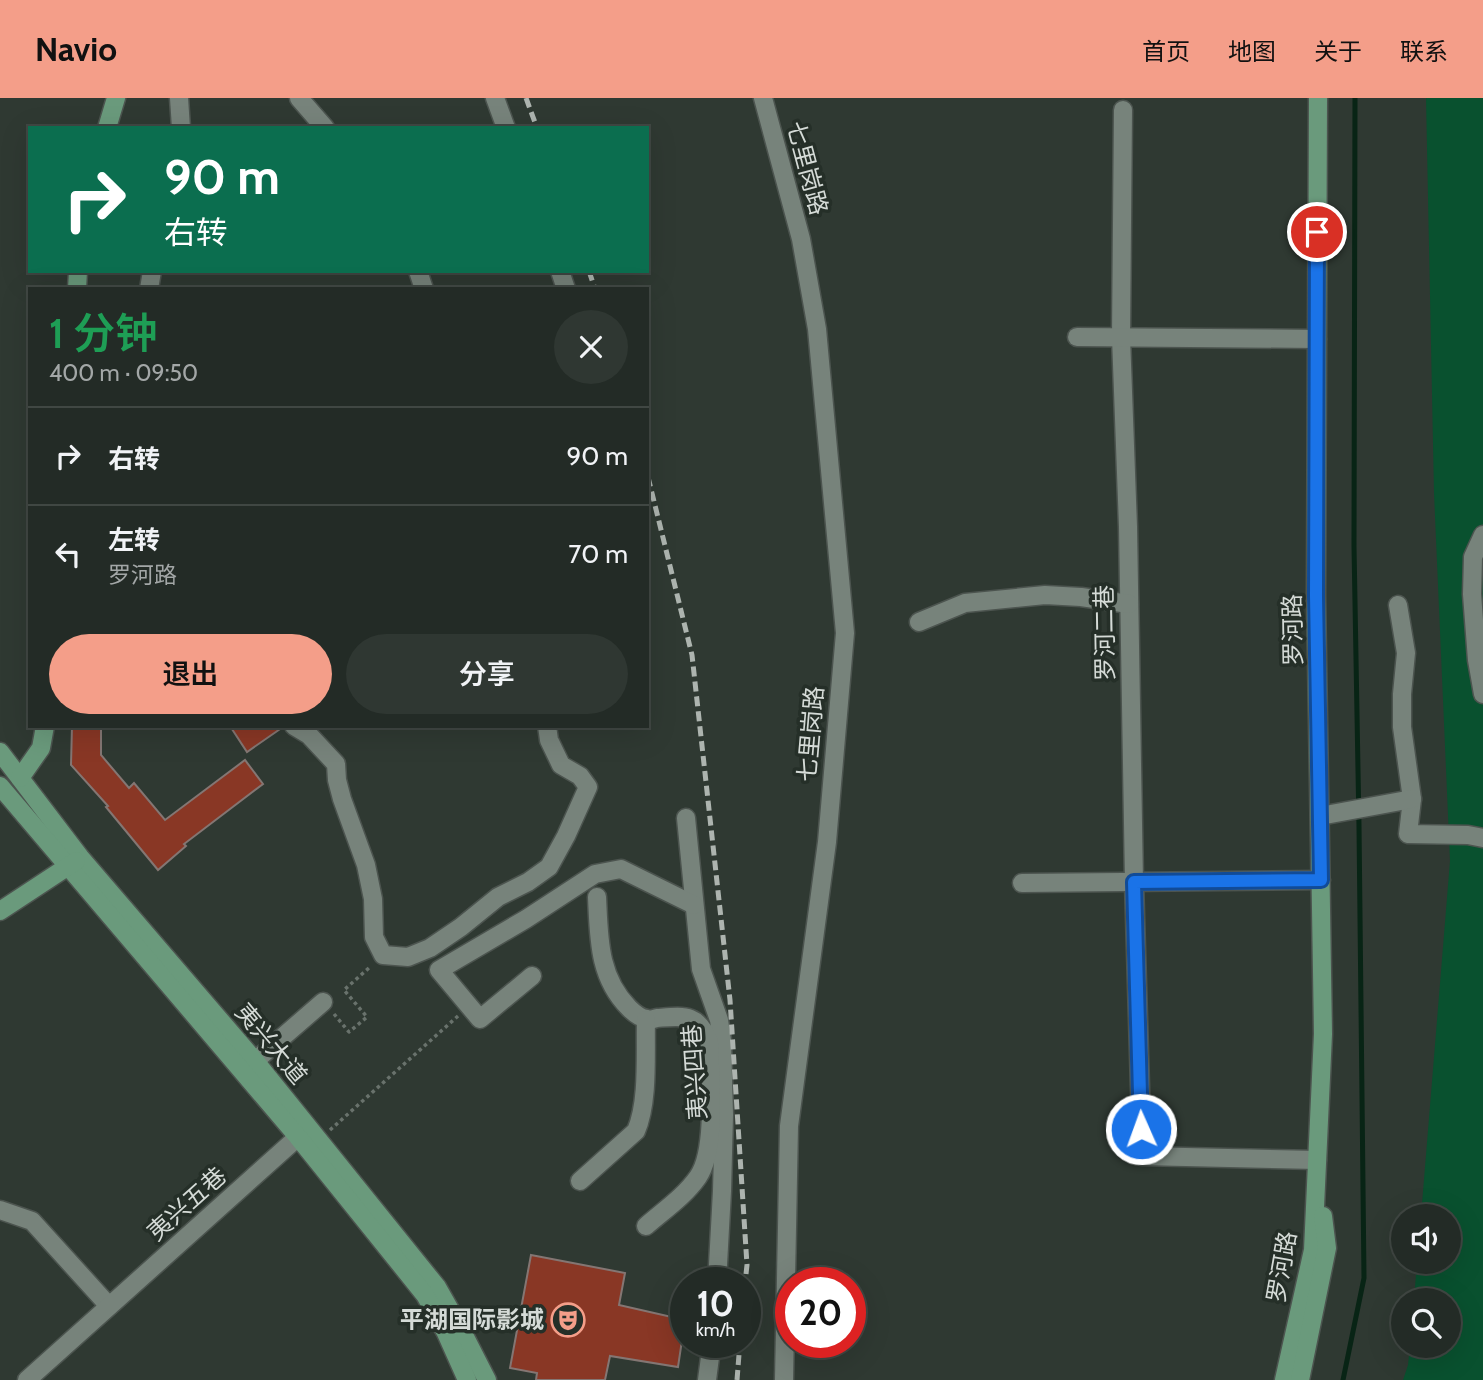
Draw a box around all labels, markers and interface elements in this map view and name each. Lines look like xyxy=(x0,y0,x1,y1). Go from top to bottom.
text: Navio xyxy=(35,29,117,69)
text: 首页 xyxy=(1142,37,1190,66)
text: 地图 xyxy=(1228,37,1276,66)
text: 关于 xyxy=(1314,37,1362,66)
text: 联系 xyxy=(1400,37,1448,66)
street label: 七里岗路 xyxy=(781,118,834,218)
text: 90 m xyxy=(164,147,280,206)
icon: right xyxy=(49,154,140,245)
pin xyxy=(1287,202,1347,262)
text: 右转 xyxy=(164,213,228,252)
icon: arrive xyxy=(1298,213,1336,251)
text: 1 分钟 xyxy=(49,307,157,359)
button: close xyxy=(554,310,628,384)
text: 400 m · 09:50 xyxy=(49,359,198,387)
icon: right xyxy=(49,437,87,475)
text: 90 m xyxy=(566,440,628,472)
text: 右转 xyxy=(108,443,160,475)
text: 左转 xyxy=(108,524,160,556)
icon: left xyxy=(49,535,87,573)
text: 70 m xyxy=(568,538,628,570)
text: 罗河路 xyxy=(108,561,177,589)
street label: 罗河二巷 xyxy=(1089,585,1120,681)
street label: 罗河路 xyxy=(1277,594,1308,666)
button: 退出 xyxy=(49,634,332,714)
button: 分享 xyxy=(346,634,628,714)
street label: 七里岗路 xyxy=(792,685,829,783)
street label: 夷兴大道 xyxy=(229,998,313,1090)
street label: 夷兴四巷 xyxy=(677,1023,712,1121)
position arrow xyxy=(1104,1092,1178,1166)
street label: 夷兴五巷 xyxy=(141,1161,232,1247)
map controls xyxy=(1391,1204,1461,1358)
button: sound xyxy=(1391,1204,1461,1274)
street label: 罗河路 xyxy=(1261,1229,1302,1305)
speed limit sign: 20 xyxy=(775,1267,866,1358)
text: 10 xyxy=(697,1282,734,1325)
button: search xyxy=(1391,1288,1461,1358)
theatre icon: 平湖国际影城 xyxy=(549,1301,587,1339)
place label: 平湖国际影城 xyxy=(400,1305,544,1334)
text: km/h xyxy=(696,1319,735,1341)

